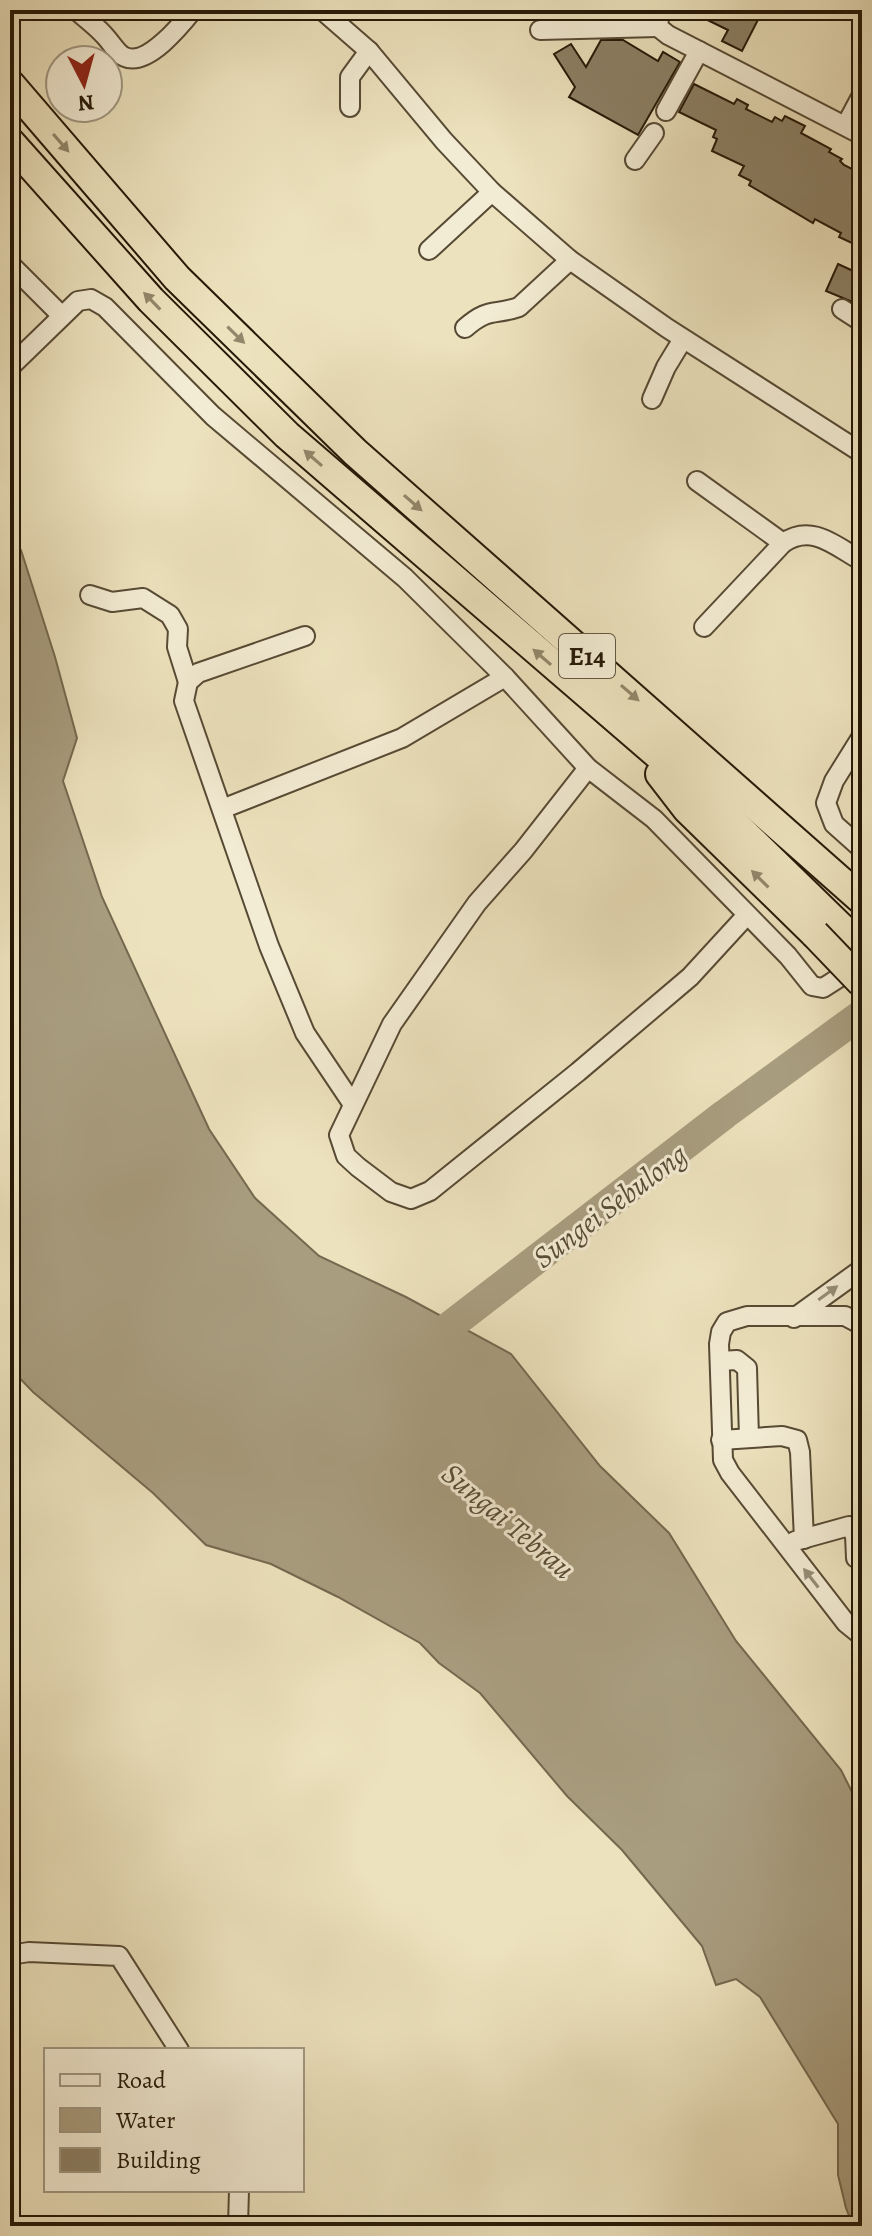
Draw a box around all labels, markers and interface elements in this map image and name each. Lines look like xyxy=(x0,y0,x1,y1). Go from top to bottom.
north arrow xyxy=(44,44,124,124)
text: N xyxy=(76,87,96,119)
one-way arrow xyxy=(52,133,69,153)
one-way arrow xyxy=(144,292,162,311)
one-way arrow xyxy=(226,325,245,344)
one-way arrow xyxy=(304,450,324,467)
one-way arrow xyxy=(403,494,423,511)
road number: E14 xyxy=(559,634,615,678)
one-way arrow xyxy=(533,649,553,666)
one-way arrow xyxy=(620,684,639,702)
one-way arrow xyxy=(751,870,770,889)
water label: Sungei Sebulong xyxy=(525,1134,696,1277)
one-way arrow xyxy=(817,1286,838,1301)
water label: Sungai Tebrau xyxy=(433,1454,583,1588)
one-way arrow xyxy=(803,1568,819,1588)
legend xyxy=(44,2048,304,2192)
text: Road xyxy=(116,2064,166,2096)
text: Water xyxy=(115,2104,176,2136)
text: Building xyxy=(116,2144,201,2176)

